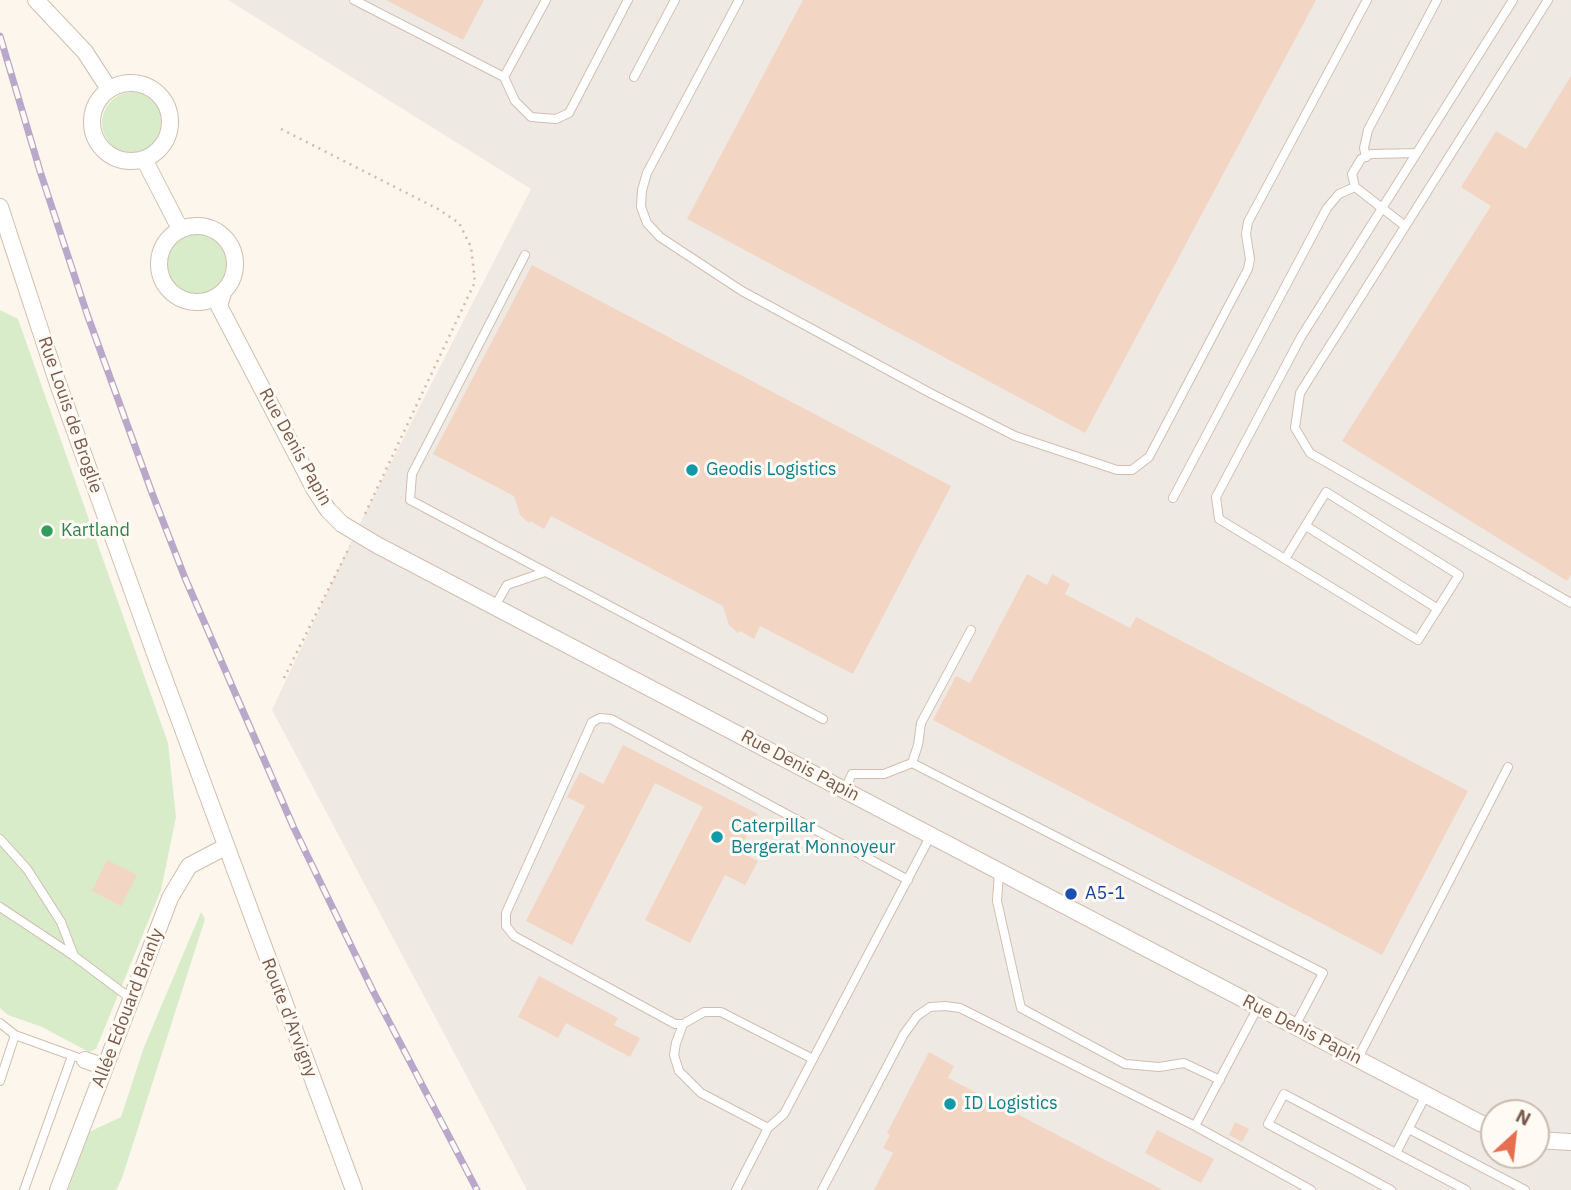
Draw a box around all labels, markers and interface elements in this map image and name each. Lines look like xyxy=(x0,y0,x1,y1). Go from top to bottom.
street label: Rue Louis de Broglie xyxy=(33,334,107,496)
street label: Rue Denis Papin xyxy=(254,384,336,510)
place label: Geodis Logistics xyxy=(706,459,837,481)
marker: Geodis Logistics xyxy=(684,462,700,478)
place label: Kartland xyxy=(61,520,130,542)
marker: Kartland xyxy=(39,523,55,539)
street label: Rue Denis Papin xyxy=(737,726,863,806)
place label: Caterpillar Bergerat Monnoyeur xyxy=(731,816,896,858)
marker: Caterpillar Bergerat Monnoyeur xyxy=(709,829,725,845)
place label: A5-1 xyxy=(1085,883,1125,905)
marker: A5-1 xyxy=(1063,886,1079,902)
street label: Allée Edouard Branly xyxy=(88,925,168,1091)
street label: Route d'Arvigny xyxy=(256,955,322,1081)
street label: Rue Denis Papin xyxy=(1239,991,1365,1069)
place label: ID Logistics xyxy=(964,1093,1058,1115)
marker: ID Logistics xyxy=(942,1096,958,1112)
north arrow xyxy=(1480,1099,1550,1169)
text: N xyxy=(1512,1103,1535,1131)

